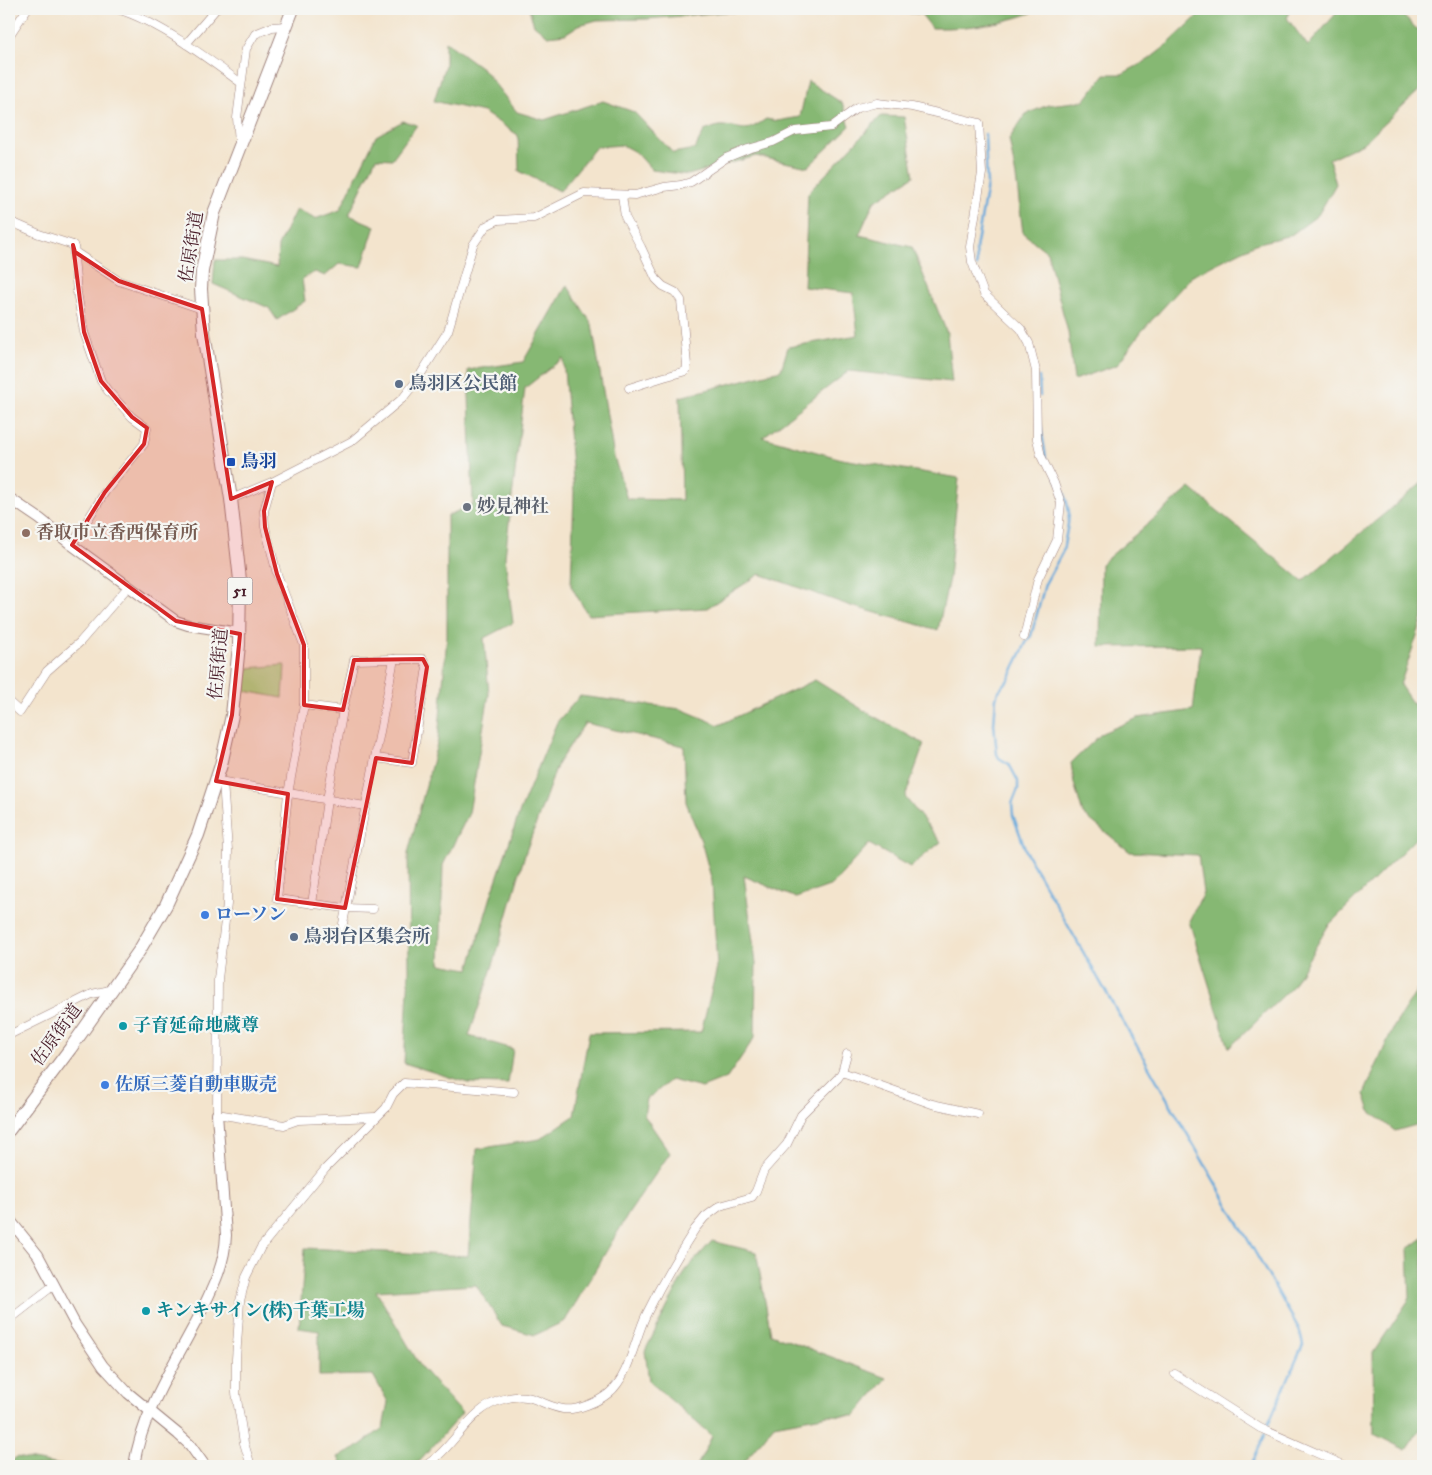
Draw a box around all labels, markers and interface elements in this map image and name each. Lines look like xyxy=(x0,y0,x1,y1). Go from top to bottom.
street label: 佐原街道 xyxy=(176,210,208,284)
place label: 鳥羽区公民館 xyxy=(409,373,517,395)
marker: 鳥羽区公民館 xyxy=(393,378,405,390)
place label: 鳥羽 xyxy=(241,451,277,473)
marker: 鳥羽 xyxy=(225,456,237,468)
place label: 妙見神社 xyxy=(477,496,549,518)
marker: 妙見神社 xyxy=(461,501,473,513)
place label: 香取市立香西保育所 xyxy=(36,522,198,544)
marker: 香取市立香西保育所 xyxy=(20,527,32,539)
road number: 51 xyxy=(228,578,252,604)
street label: 佐原街道 xyxy=(205,627,233,701)
place label: ローソン xyxy=(215,904,286,926)
marker: ローソン xyxy=(199,909,211,921)
place label: 鳥羽台区集会所 xyxy=(304,926,430,948)
marker: 鳥羽台区集会所 xyxy=(288,931,300,943)
street label: 佐原街道 xyxy=(27,999,87,1071)
place label: 子育延命地蔵尊 xyxy=(133,1015,259,1037)
marker: 子育延命地蔵尊 xyxy=(117,1020,129,1032)
place label: 佐原三菱自動車販売 xyxy=(115,1074,277,1096)
marker: 佐原三菱自動車販売 xyxy=(99,1079,111,1091)
place label: キンキサイン(株)千葉工場 xyxy=(156,1300,365,1322)
marker: キンキサイン(株)千葉工場 xyxy=(140,1305,152,1317)

